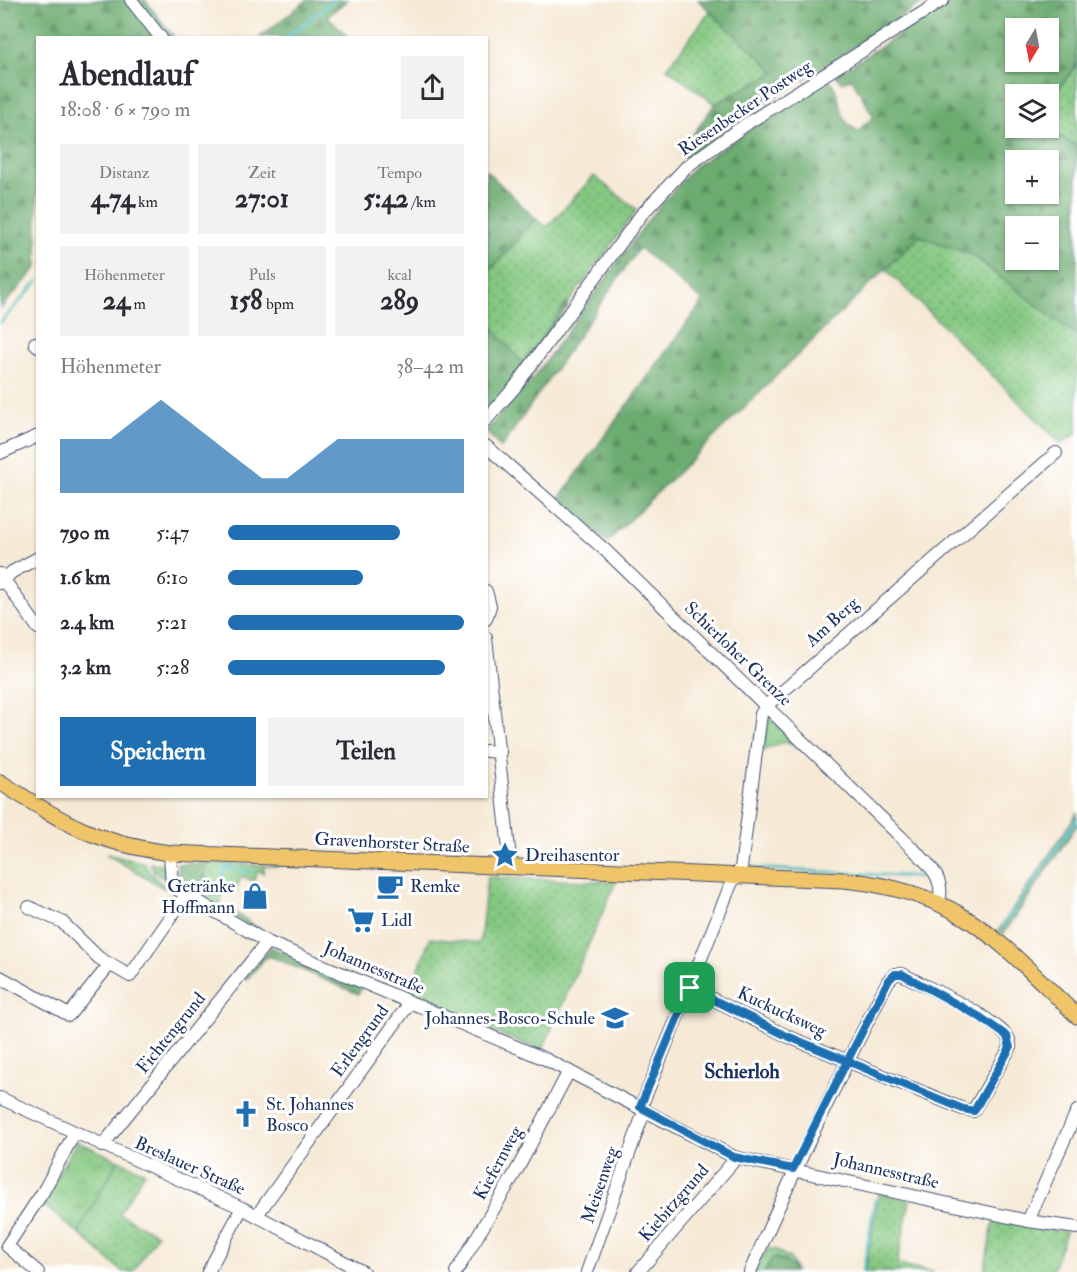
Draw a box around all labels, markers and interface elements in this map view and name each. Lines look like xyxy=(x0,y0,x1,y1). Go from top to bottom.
north arrow xyxy=(1005,18,1059,72)
map controls xyxy=(1005,18,1059,270)
text: Abendlauf xyxy=(60,54,194,95)
street label: Riesenbecker Postweg xyxy=(674,54,817,161)
button: share xyxy=(401,56,464,119)
button: layers xyxy=(1005,84,1059,138)
text: 18:08 · 6 × 790 m xyxy=(60,97,190,122)
button: + xyxy=(1005,150,1059,204)
text: Distanz xyxy=(99,163,150,183)
text: Zeit xyxy=(248,163,276,183)
text: Tempo xyxy=(377,163,422,183)
text: 4.74 xyxy=(91,183,135,215)
text: 27:01 xyxy=(235,183,289,215)
text: 5:42 xyxy=(363,183,408,215)
text: km xyxy=(135,192,158,212)
text: /km xyxy=(408,192,436,212)
button: − xyxy=(1005,216,1059,270)
text: Höhenmeter xyxy=(84,265,165,285)
text: Puls xyxy=(248,265,276,285)
text: kcal xyxy=(387,265,412,285)
text: 24 xyxy=(103,285,130,317)
text: 158 xyxy=(230,285,263,317)
text: 289 xyxy=(380,285,419,317)
text: m xyxy=(130,294,146,314)
text: bpm xyxy=(263,294,294,314)
text: Höhenmeter xyxy=(60,354,161,379)
text: 38–42 m xyxy=(396,354,464,379)
text: 790 m xyxy=(60,520,109,545)
text: 5:47 xyxy=(156,520,189,545)
text: 1.6 km xyxy=(60,565,110,590)
text: 6:10 xyxy=(156,565,188,590)
street label: Am Berg xyxy=(800,591,864,653)
street label: Schierloher Grenze xyxy=(679,597,797,712)
text: 2.4 km xyxy=(60,610,114,635)
text: 5:21 xyxy=(156,610,187,635)
text: 3.2 km xyxy=(60,655,111,680)
text: 5:28 xyxy=(156,655,189,680)
button: Speichern xyxy=(60,717,256,786)
button: Teilen xyxy=(268,717,464,786)
street label: Gravenhorster Straße xyxy=(314,827,471,859)
place icon: Dreihasentor xyxy=(490,840,520,870)
place label: Dreihasentor xyxy=(525,844,620,867)
cafe icon: Remke xyxy=(375,871,405,901)
place label: Getränke Hoffmann xyxy=(162,875,235,919)
place label: Remke xyxy=(410,875,461,898)
shop icon: Getränke Hoffmann xyxy=(240,881,270,911)
supermarket icon: Lidl xyxy=(346,905,376,935)
place label: Lidl xyxy=(381,909,413,932)
street label: Johannesstraße xyxy=(319,936,429,1000)
pin xyxy=(664,962,715,1013)
icon: arrive xyxy=(673,971,706,1004)
street label: Kuckucksweg xyxy=(734,981,831,1043)
street label: Fichtengrund xyxy=(131,988,211,1078)
street label: Erlengrund xyxy=(326,1000,394,1082)
school or university icon: Johannes-Bosco-Schule xyxy=(600,1003,630,1033)
place label: Johannes-Bosco-Schule xyxy=(424,1007,595,1030)
district label: Schierloh xyxy=(704,1059,780,1084)
place label: St. Johannes Bosco xyxy=(266,1093,354,1137)
church icon: St. Johannes Bosco xyxy=(231,1099,261,1129)
street label: Kiefernweg xyxy=(468,1121,528,1204)
street label: Breslauer Straße xyxy=(131,1131,249,1201)
street label: Meisenweg xyxy=(576,1143,624,1226)
street label: Johannesstraße xyxy=(830,1147,942,1194)
street label: Kiebitzgrund xyxy=(634,1159,714,1247)

